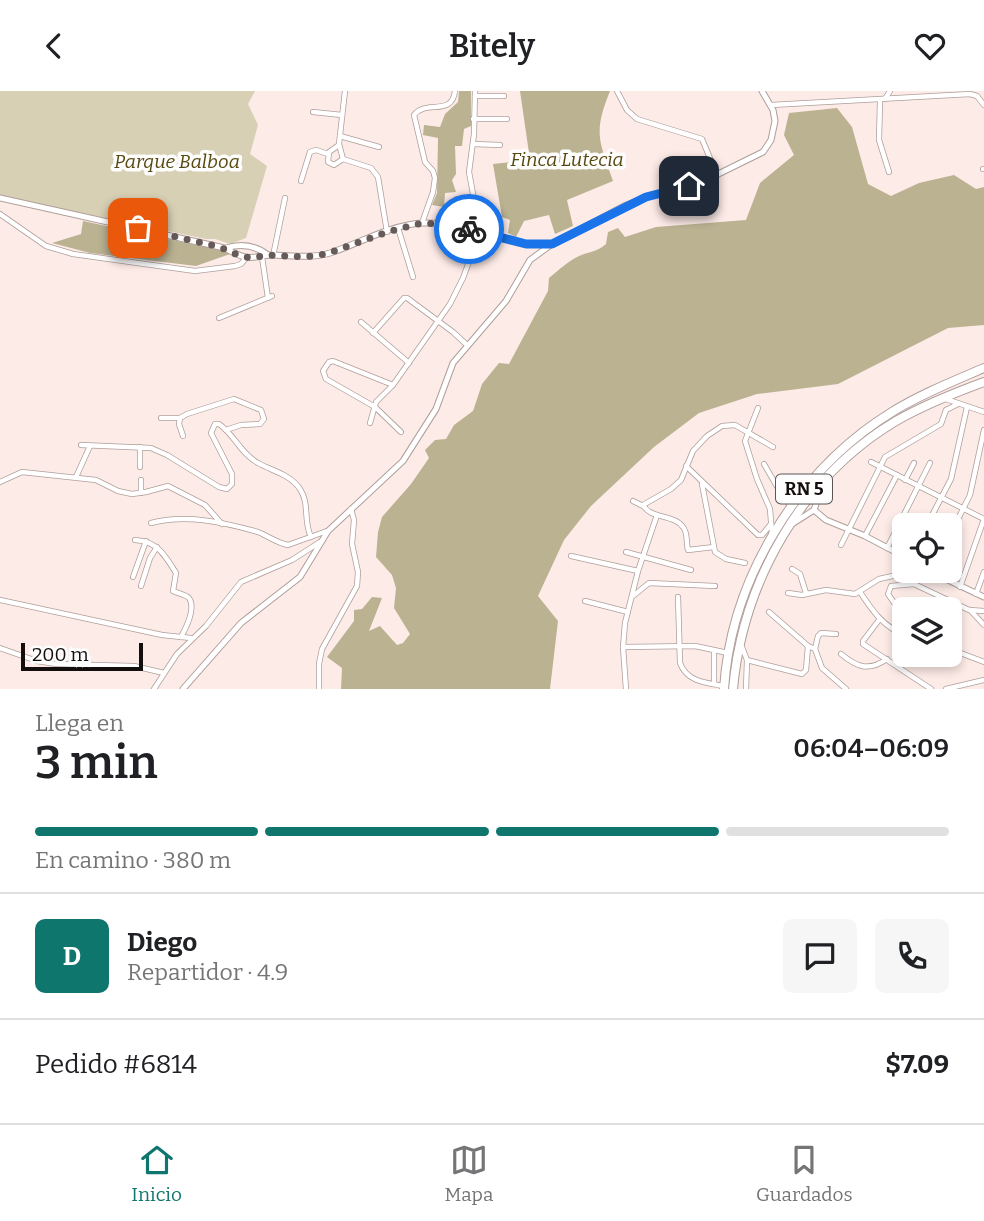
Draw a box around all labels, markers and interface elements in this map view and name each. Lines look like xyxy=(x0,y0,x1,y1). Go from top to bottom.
icon: back xyxy=(35,27,73,65)
text: Bitely xyxy=(449,27,535,65)
icon: heart xyxy=(911,27,949,65)
park label: Finca Lutecia xyxy=(510,148,624,171)
park label: Parque Balboa xyxy=(114,150,240,173)
pin xyxy=(659,156,719,216)
icon: home xyxy=(670,167,708,205)
courier xyxy=(434,194,504,264)
pin xyxy=(108,198,168,258)
icon: bag xyxy=(119,209,157,247)
icon: bike xyxy=(450,210,488,248)
road number: RN 5 xyxy=(776,475,832,503)
map controls xyxy=(892,513,962,667)
button: locate xyxy=(892,513,962,583)
button: layers xyxy=(892,597,962,667)
scale bar xyxy=(21,640,144,672)
text: 200 m xyxy=(32,643,89,666)
text: Llega en xyxy=(35,709,124,737)
text: 06:04–06:09 xyxy=(793,733,949,764)
text: 3 min xyxy=(35,735,158,790)
text: En camino · 380 m xyxy=(35,846,231,874)
button: chat xyxy=(783,919,857,993)
button: phone xyxy=(875,919,949,993)
text: Diego xyxy=(127,927,197,958)
text: D xyxy=(63,941,81,972)
text: Repartidor · 4.9 xyxy=(127,958,288,986)
text: Pedido #6814 xyxy=(35,1049,197,1080)
text: $7.09 xyxy=(885,1049,949,1080)
tab: Inicio xyxy=(131,1141,182,1206)
tab: Mapa xyxy=(445,1141,493,1206)
tab: Guardados xyxy=(756,1141,853,1206)

